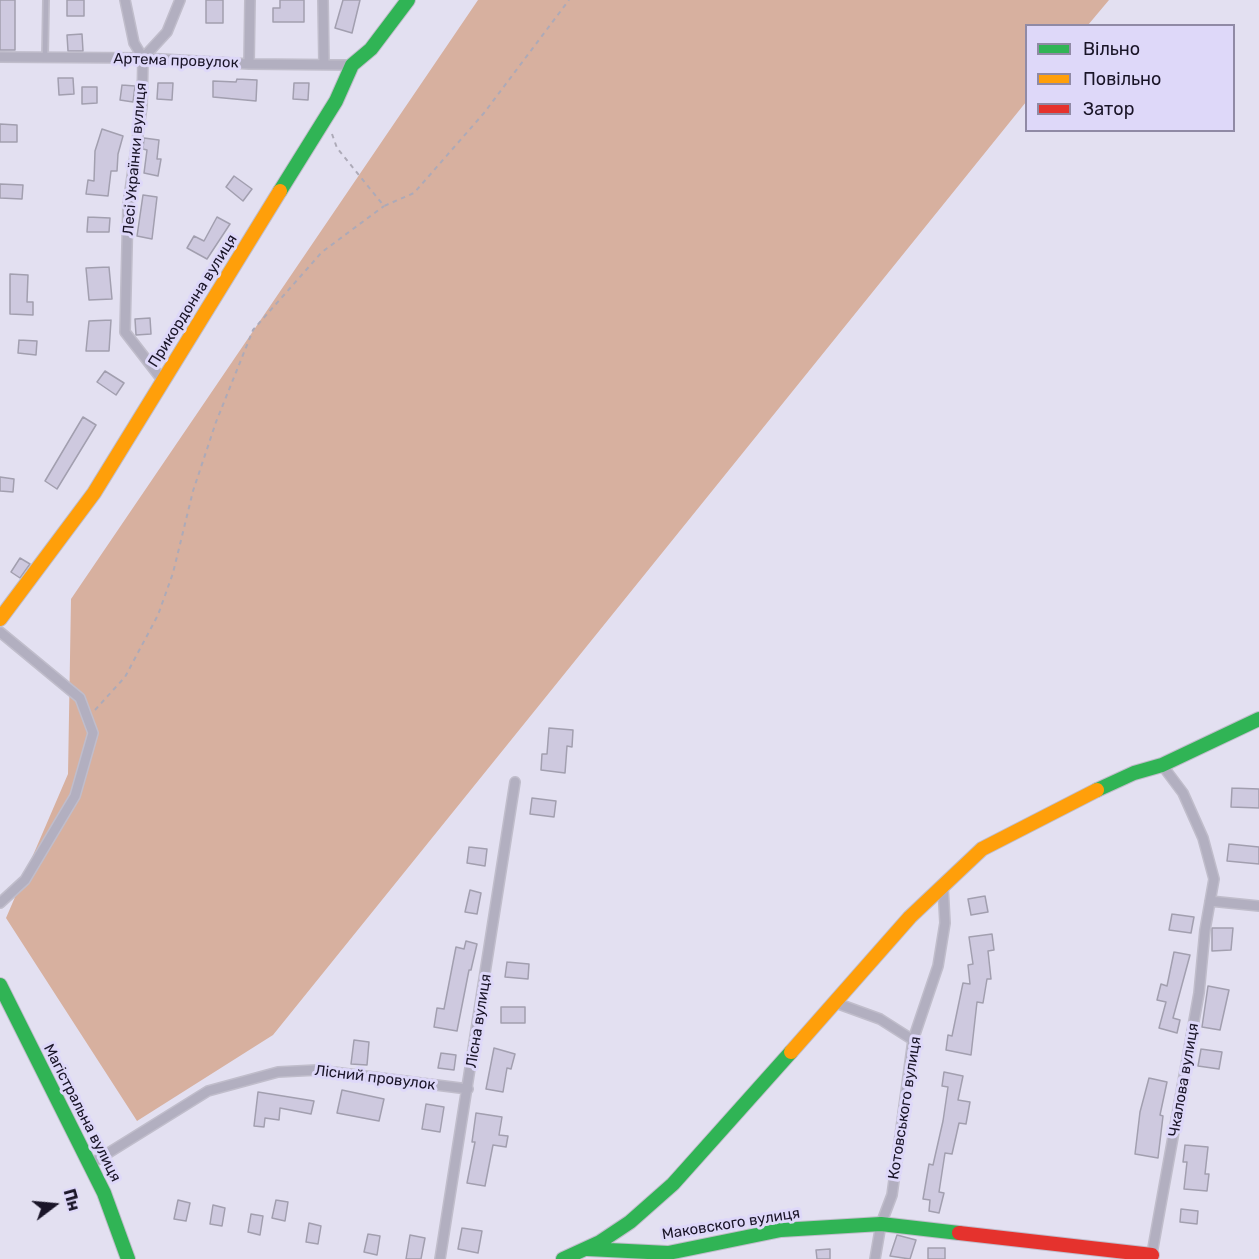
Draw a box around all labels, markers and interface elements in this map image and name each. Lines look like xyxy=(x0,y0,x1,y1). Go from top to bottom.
legend xyxy=(1025,24,1235,132)
text: Вільно xyxy=(1083,38,1140,60)
street label: Артема провулок xyxy=(113,50,239,72)
text: Повільно xyxy=(1083,68,1161,90)
street label: Лесі Українки вулиця xyxy=(119,82,151,236)
text: Затор xyxy=(1083,98,1134,120)
street label: Прикордонна вулиця xyxy=(145,231,241,371)
street label: Лісна вулиця xyxy=(463,973,495,1069)
street label: Чкалова вулиця xyxy=(1165,1022,1203,1138)
street label: Котовського вулиця xyxy=(885,1035,925,1181)
street label: Магістральна вулиця xyxy=(39,1041,125,1185)
street label: Лісний провулок xyxy=(314,1062,436,1094)
north arrow xyxy=(24,1175,84,1235)
text: Пн xyxy=(60,1187,84,1213)
street label: Маковского вулиця xyxy=(661,1204,801,1244)

